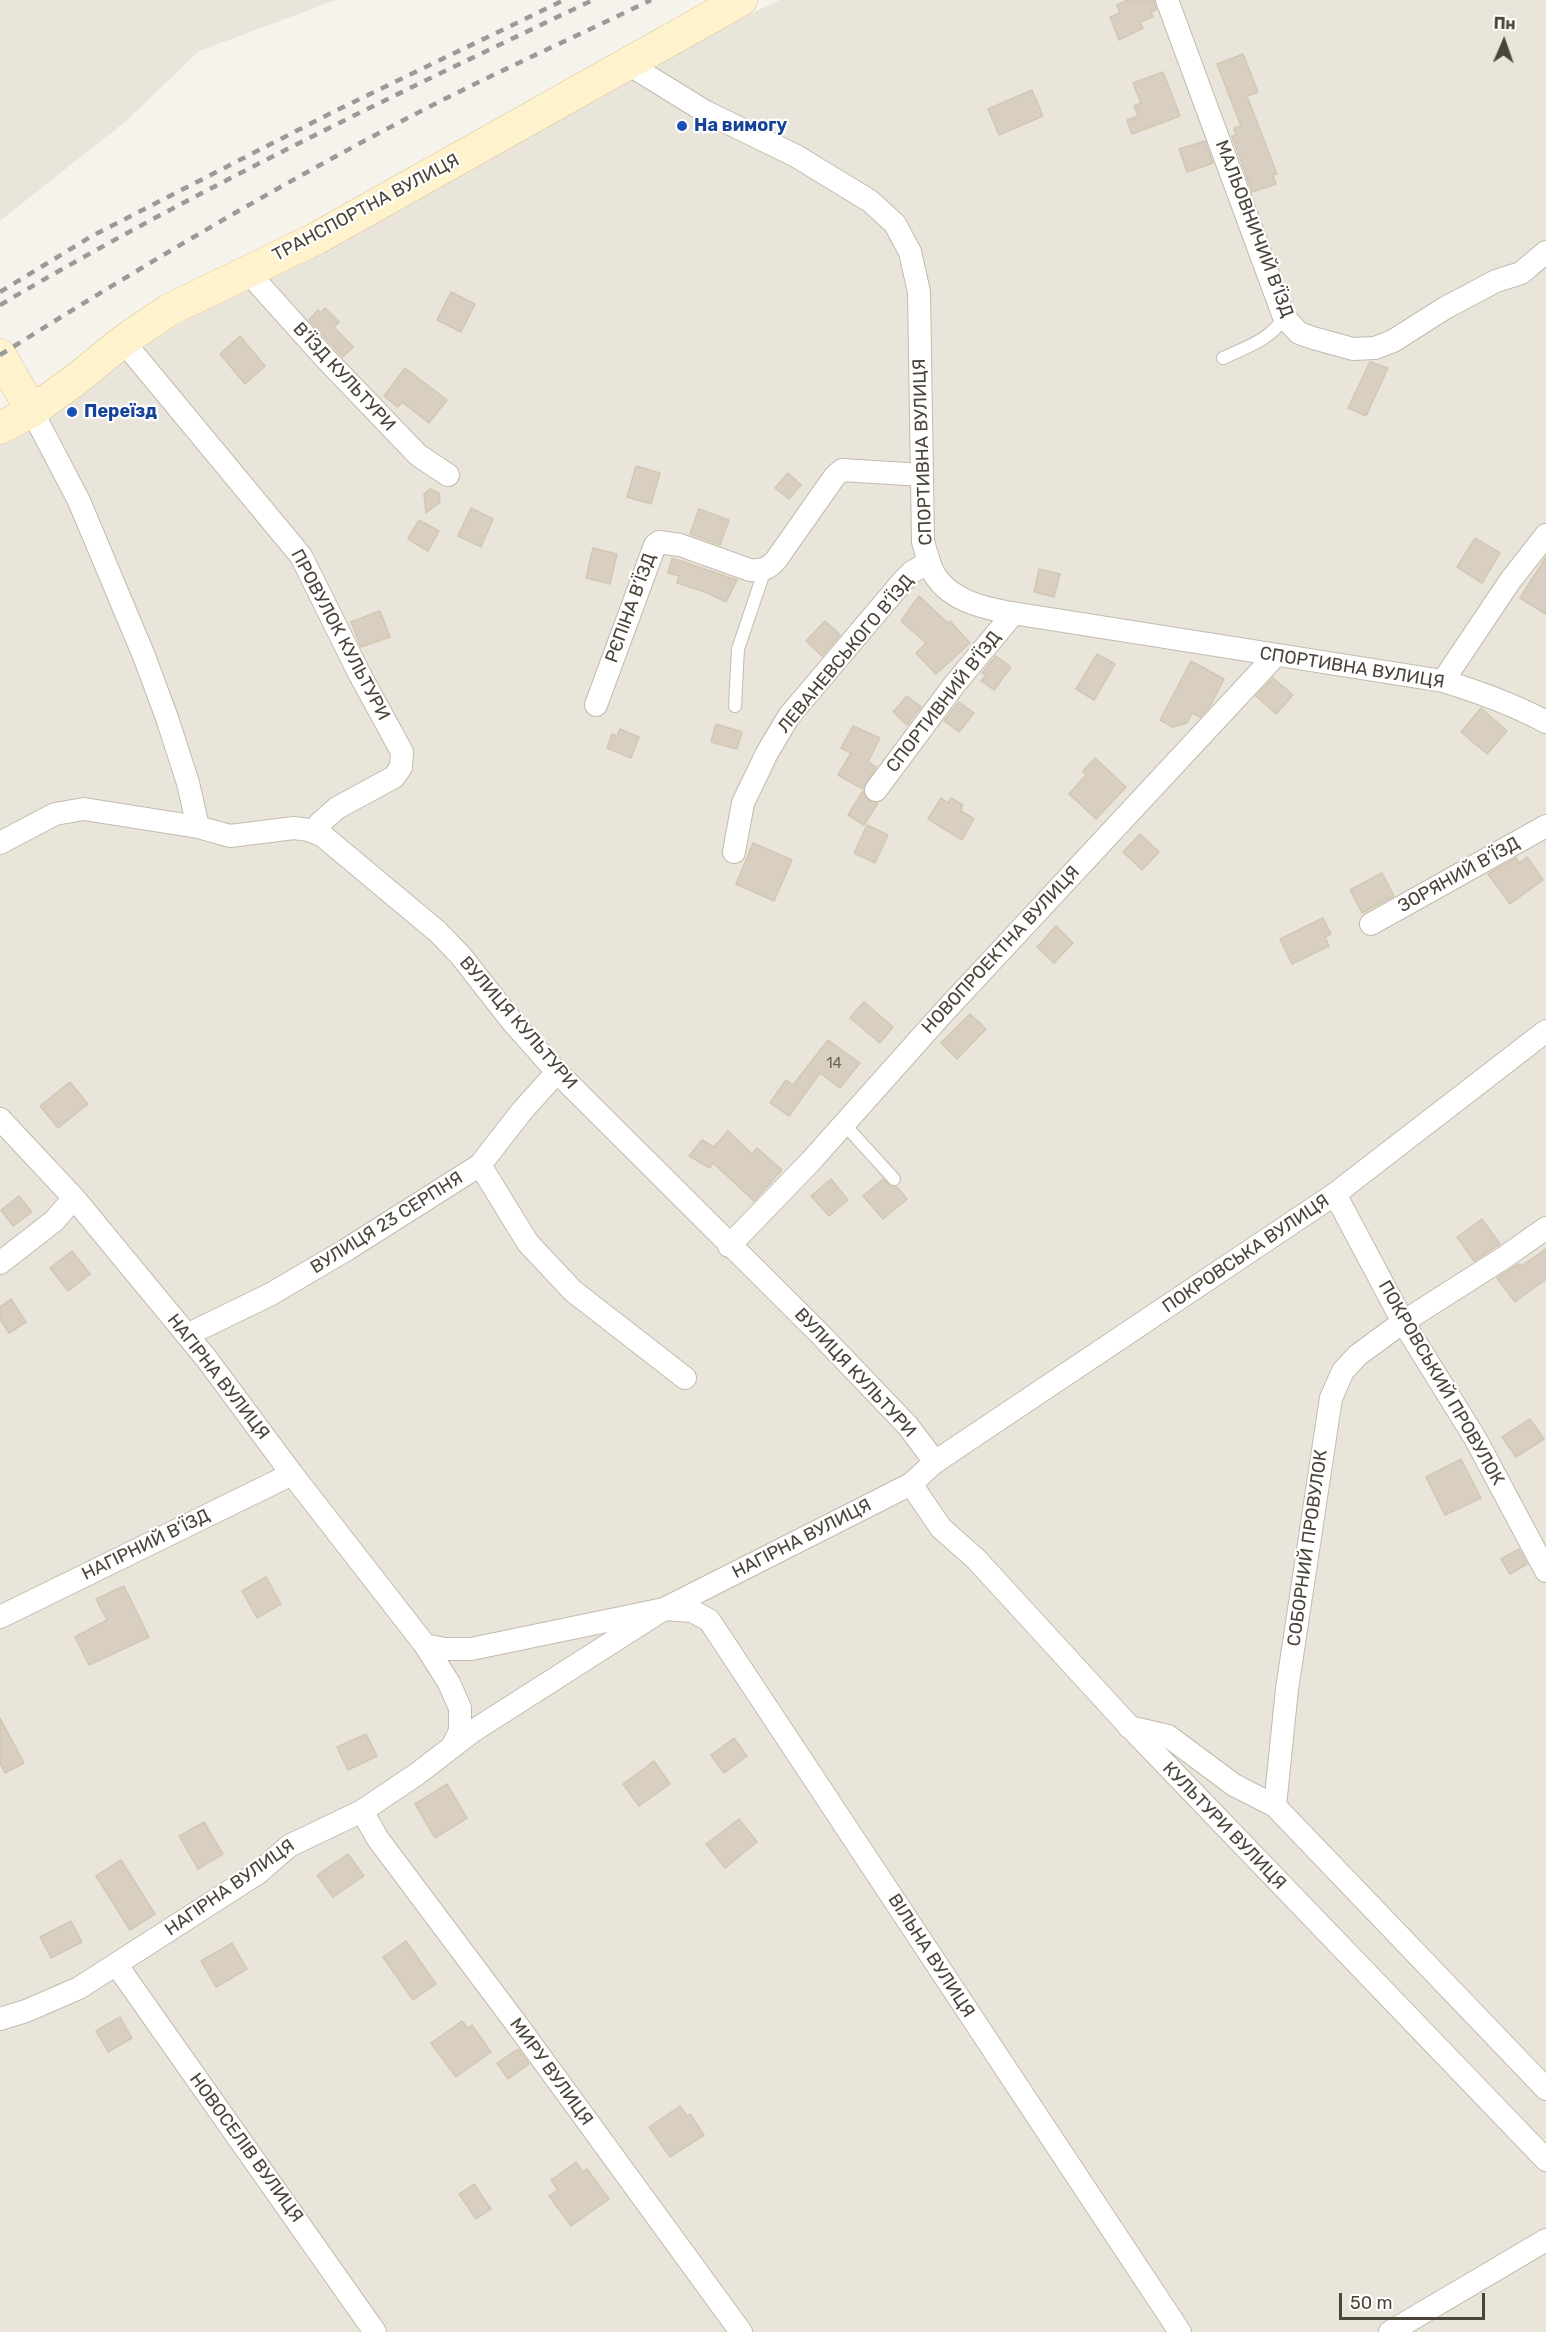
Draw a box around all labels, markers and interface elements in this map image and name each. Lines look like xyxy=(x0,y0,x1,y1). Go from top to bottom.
north arrow xyxy=(1474,12,1534,72)
text: Пн xyxy=(1493,14,1516,33)
place label: На вимогу xyxy=(694,115,787,137)
marker: На вимогу xyxy=(675,119,689,133)
street label: МАЛЬОВНИЧИЙ В’ЇЗД xyxy=(1210,137,1298,321)
street label: ТРАНСПОРТНА ВУЛИЦЯ xyxy=(269,150,463,266)
street label: В’ЇЗД КУЛЬТУРИ xyxy=(288,318,400,436)
street label: СПОРТИВНА ВУЛИЦЯ xyxy=(909,358,937,546)
place label: Переїзд xyxy=(84,401,157,423)
marker: Переїзд xyxy=(65,405,79,419)
street label: ПРОВУЛОК КУЛЬТУРИ xyxy=(286,546,394,724)
street label: РЄПІНА В’ЇЗД xyxy=(601,550,661,666)
street label: ЛЕВАНЕВСЬКОГО В’ЇЗД xyxy=(773,570,919,738)
street label: СПОРТИВНИЙ В’ЇЗД xyxy=(882,627,1006,777)
street label: СПОРТИВНА ВУЛИЦЯ xyxy=(1258,643,1446,693)
street label: ЗОРЯНИЙ В’ЇЗД xyxy=(1394,833,1524,917)
street label: НОВОПРОЕКТНА ВУЛИЦЯ xyxy=(918,862,1084,1038)
street label: ВУЛИЦЯ КУЛЬТУРИ xyxy=(455,952,581,1094)
house number: 14 xyxy=(826,1055,842,1073)
street label: ВУЛИЦЯ 23 СЕРПНЯ xyxy=(307,1167,467,1279)
street label: ПОКРОВСЬКА ВУЛИЦЯ xyxy=(1159,1190,1333,1318)
street label: ПОКРОВСЬКИЙ ПРОВУЛОК xyxy=(1373,1277,1509,1489)
street label: ВУЛИЦЯ КУЛЬТУРИ xyxy=(790,1304,920,1442)
street label: НАГІРНА ВУЛИЦЯ xyxy=(162,1310,274,1444)
street label: СОБОРНИЙ ПРОВУЛОК xyxy=(1283,1448,1333,1648)
street label: НАГІРНА ВУЛИЦЯ xyxy=(729,1495,875,1583)
street label: НАГІРНИЙ В’ЇЗД xyxy=(78,1505,214,1585)
street label: КУЛЬТУРИ ВУЛИЦЯ xyxy=(1158,1758,1290,1894)
street label: НАГІРНА ВУЛИЦЯ xyxy=(161,1835,299,1941)
street label: ВІЛЬНА ВУЛИЦЯ xyxy=(883,1890,979,2022)
street label: МИРУ ВУЛИЦЯ xyxy=(505,2014,597,2130)
street label: НОВОСЕЛІВ ВУЛИЦЯ xyxy=(185,2069,307,2227)
scale bar xyxy=(1342,2281,1488,2319)
text: 50 m xyxy=(1350,2292,1393,2314)

